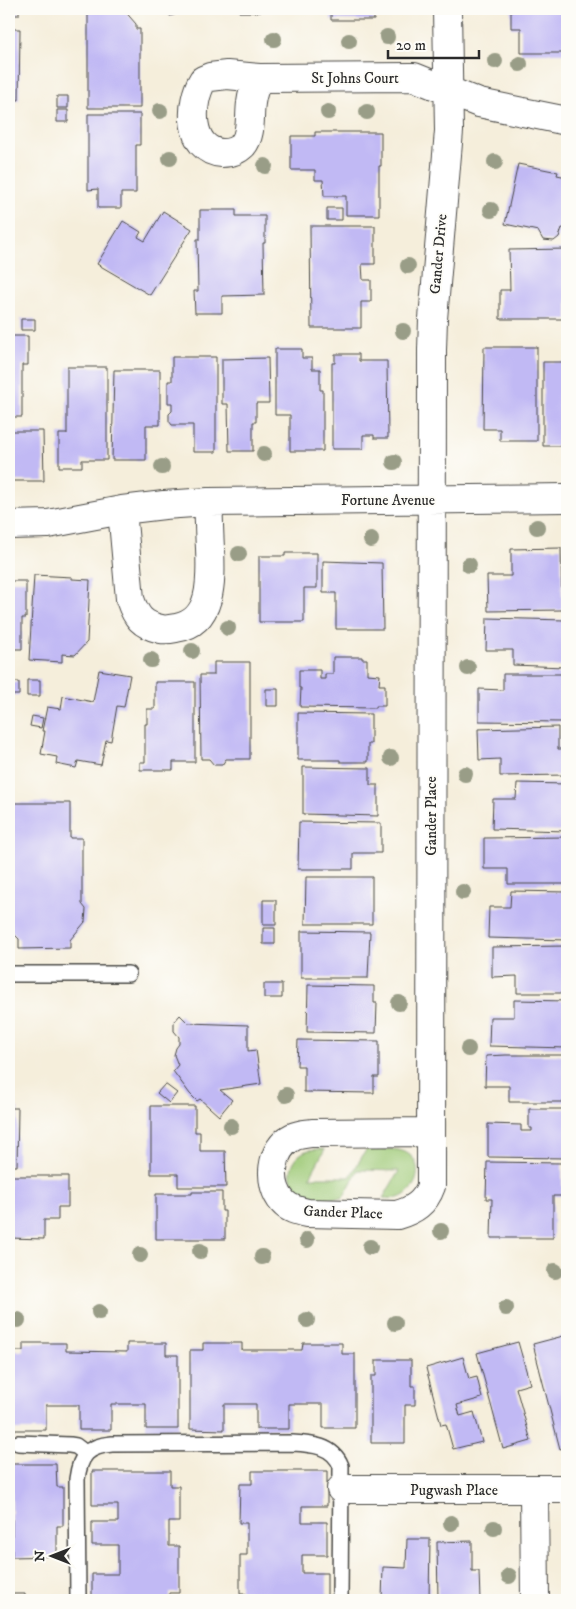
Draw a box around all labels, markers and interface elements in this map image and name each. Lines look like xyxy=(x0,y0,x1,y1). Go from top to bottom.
scale bar xyxy=(388,28,480,60)
text: 20 m xyxy=(396,36,426,55)
street label: St Johns Court xyxy=(311,69,399,88)
street label: Gander Drive xyxy=(426,213,451,295)
street label: Fortune Avenue xyxy=(341,491,435,510)
street label: Gander Place xyxy=(422,776,441,856)
street label: Gander Place xyxy=(303,1202,383,1223)
street label: Pugwash Place xyxy=(410,1481,498,1500)
north arrow xyxy=(28,1532,78,1582)
text: N xyxy=(31,1550,49,1562)

